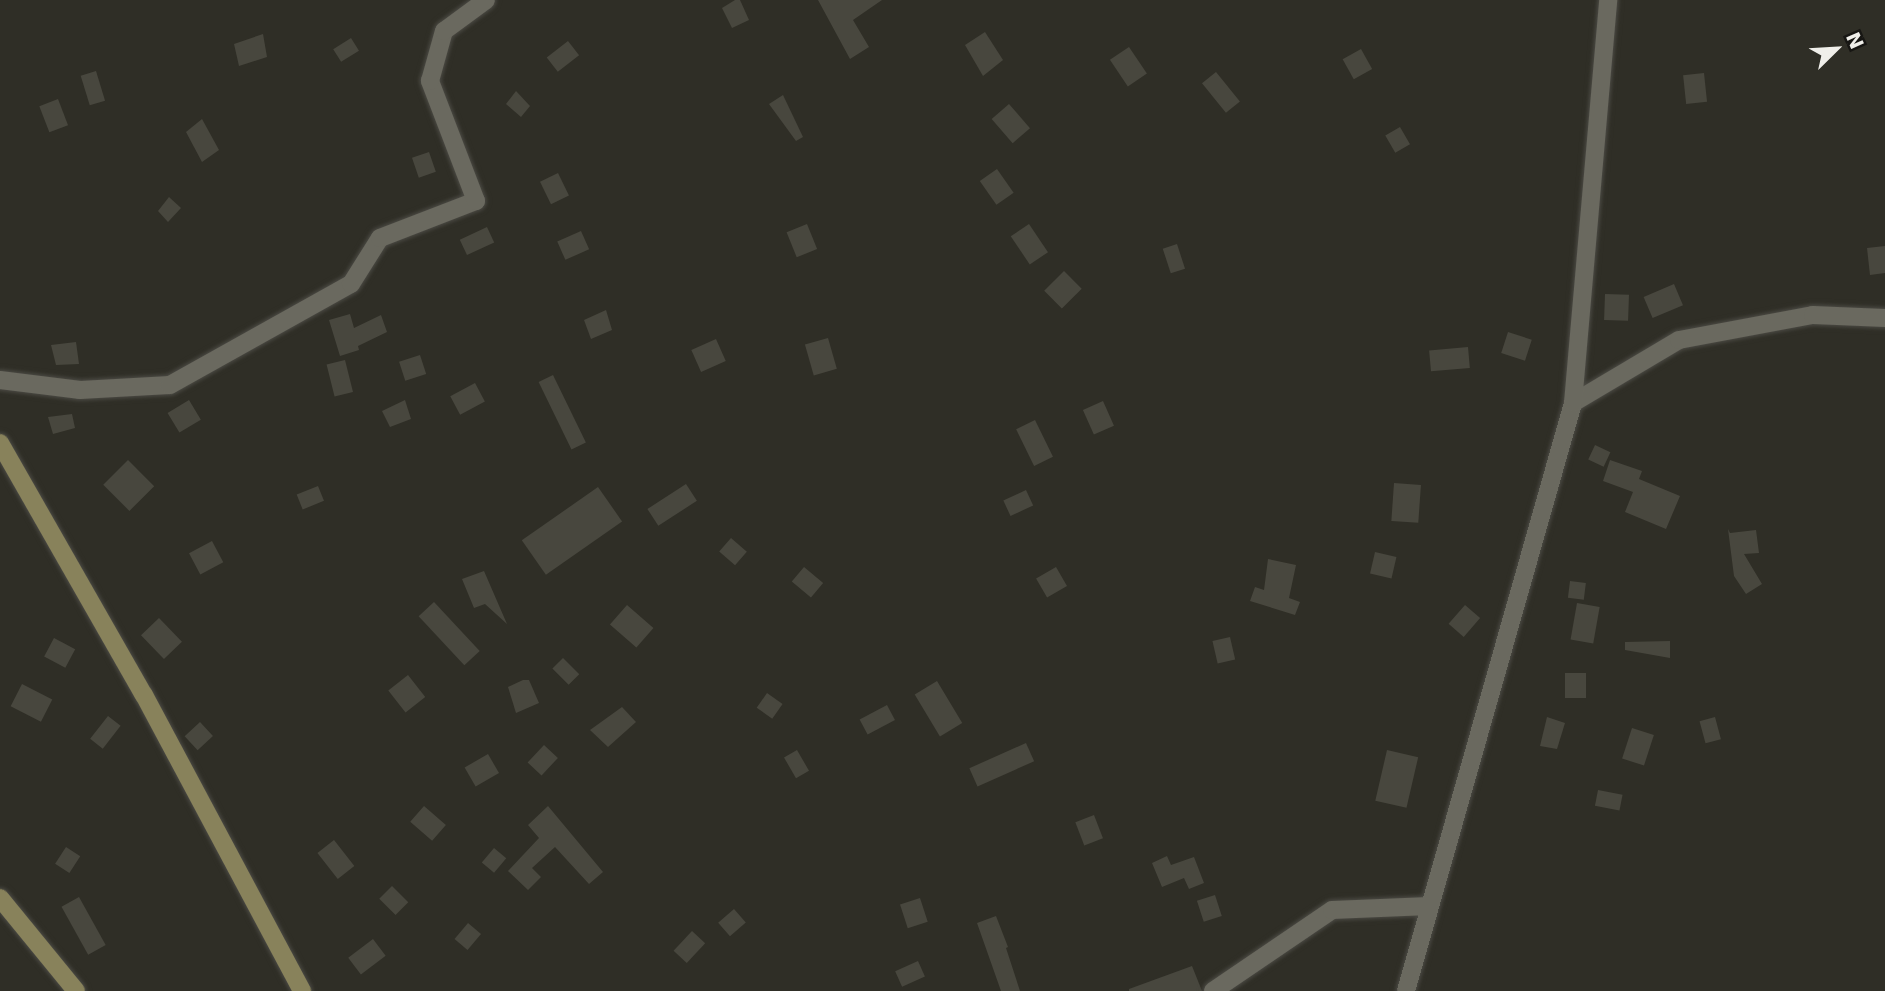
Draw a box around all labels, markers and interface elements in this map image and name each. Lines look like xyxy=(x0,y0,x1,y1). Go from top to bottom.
north arrow xyxy=(1801,14,1871,84)
text: N xyxy=(1842,29,1868,52)

